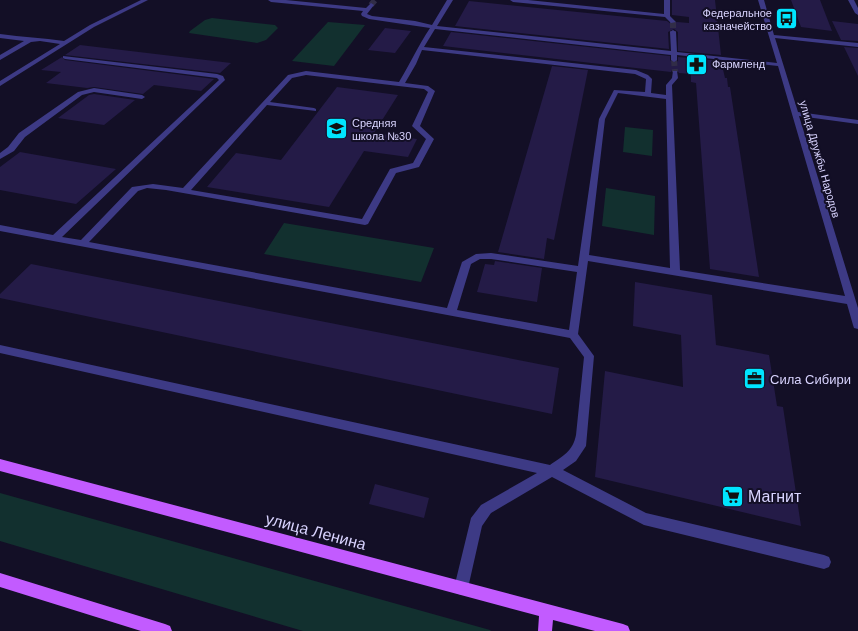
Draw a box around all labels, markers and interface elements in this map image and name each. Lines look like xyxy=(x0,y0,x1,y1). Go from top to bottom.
bus stop icon: Федеральное казначейство xyxy=(774,6,800,32)
place label: Федеральное казначейство xyxy=(703,7,772,32)
pharmacy icon: Фармленд xyxy=(683,51,709,77)
place label: Фармленд xyxy=(712,58,766,70)
street label: улица Дружбы Народов xyxy=(797,99,843,219)
school or university icon: Средняя школа №30 xyxy=(323,116,349,142)
place label: Средняя школа №30 xyxy=(352,117,411,142)
office icon: Сила Сибири xyxy=(742,366,768,392)
place label: Сила Сибири xyxy=(770,372,851,387)
supermarket icon: Магнит xyxy=(719,483,745,509)
place label: Магнит xyxy=(748,488,802,505)
street label: улица Ленина xyxy=(264,510,368,553)

